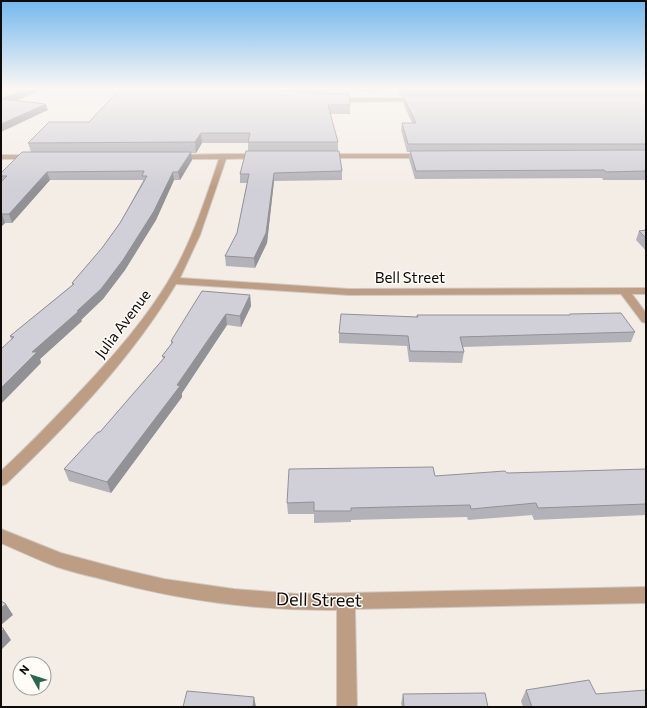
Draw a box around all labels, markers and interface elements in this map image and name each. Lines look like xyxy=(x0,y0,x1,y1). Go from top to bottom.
street label: Bell Street xyxy=(375,268,445,286)
street label: Julia Avenue xyxy=(91,286,154,361)
street label: Dell Street xyxy=(276,587,362,611)
north arrow xyxy=(12,656,52,696)
text: N xyxy=(16,662,31,677)

